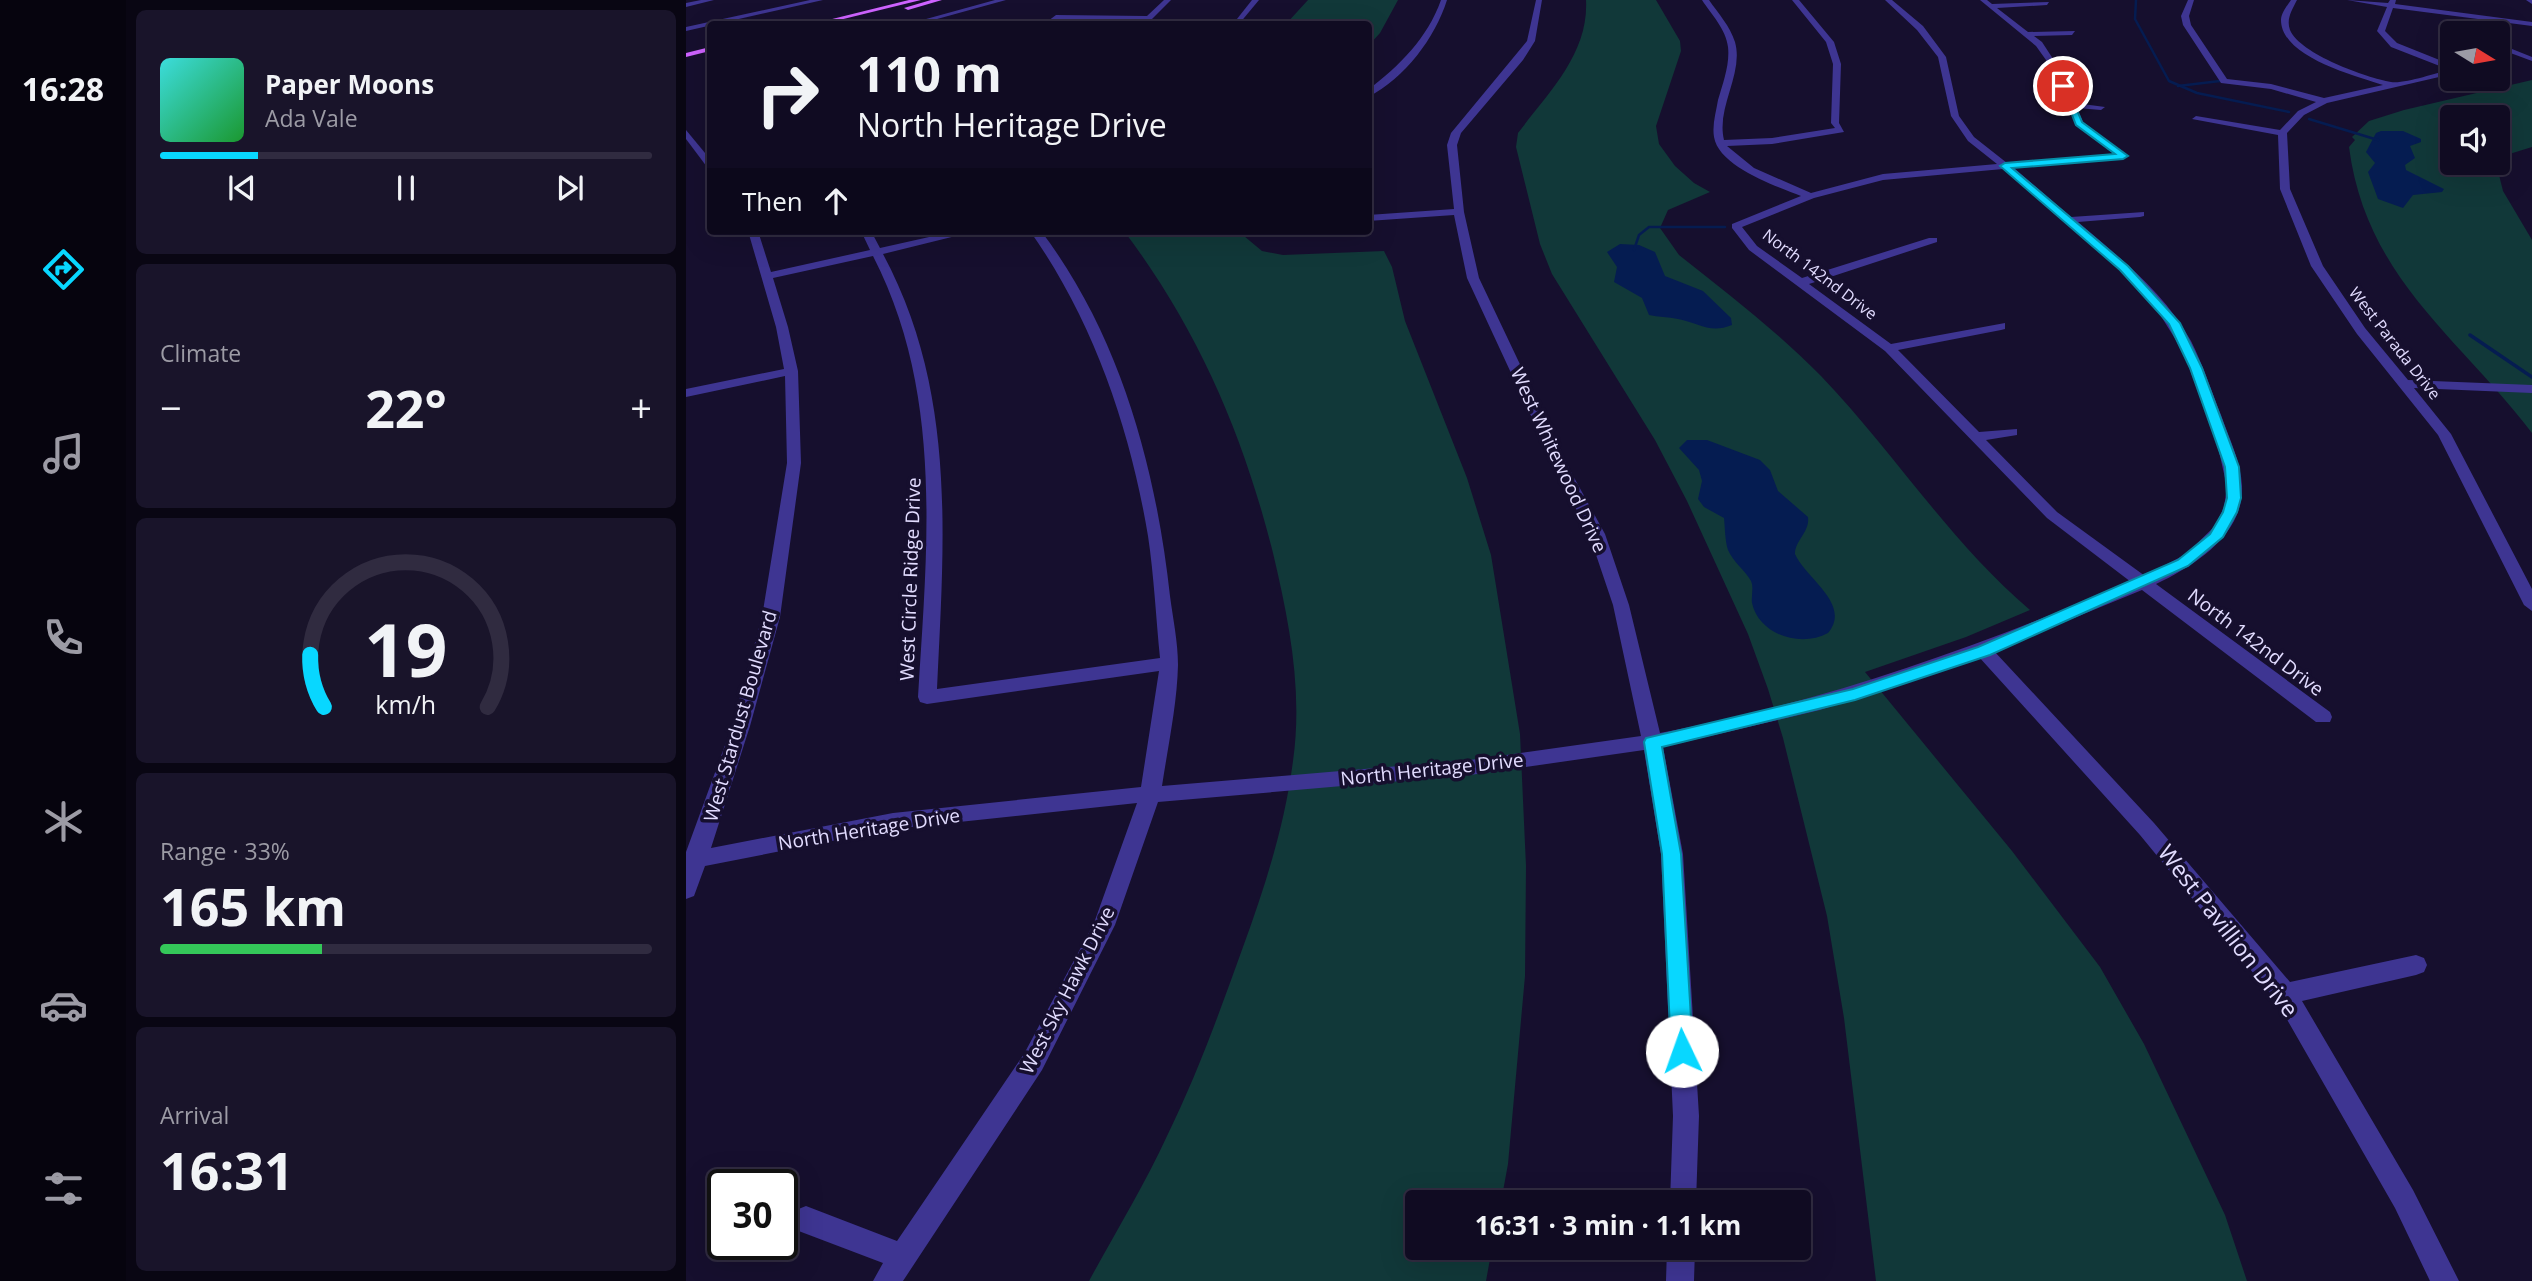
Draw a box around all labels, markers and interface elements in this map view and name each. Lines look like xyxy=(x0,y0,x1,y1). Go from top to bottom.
north arrow xyxy=(2440,21,2510,91)
map controls xyxy=(2440,21,2510,175)
text: 110 m xyxy=(857,40,1002,106)
icon: right xyxy=(742,49,833,140)
pin xyxy=(2033,56,2093,116)
text: Paper Moons xyxy=(265,66,434,102)
text: 16:28 xyxy=(22,67,104,110)
icon: arrive xyxy=(2044,67,2082,105)
text: Ada Vale xyxy=(265,102,358,134)
text: North Heritage Drive xyxy=(857,103,1167,146)
button: sound xyxy=(2440,105,2510,175)
icon: previous xyxy=(223,169,261,207)
icon: pause xyxy=(387,169,425,207)
icon: next xyxy=(551,169,589,207)
icon: ahead xyxy=(817,182,855,220)
text: Then xyxy=(742,183,803,219)
street label: North 142nd Drive xyxy=(1758,224,1882,324)
icon: directions xyxy=(39,245,88,294)
street label: West Parada Drive xyxy=(2344,282,2446,404)
text: Climate xyxy=(160,337,241,369)
street label: West Whitewood Drive xyxy=(1505,363,1613,557)
text: 22° xyxy=(365,372,447,443)
text: − xyxy=(160,381,182,433)
text: + xyxy=(630,381,652,433)
icon: music xyxy=(39,429,88,478)
street label: West Circle Ridge Drive xyxy=(893,477,927,681)
street label: North 142nd Drive xyxy=(2183,582,2329,702)
text: 19 xyxy=(364,599,448,698)
street label: West Stardust Boulevard xyxy=(697,607,783,825)
icon: phone xyxy=(39,613,88,662)
text: km/h xyxy=(376,686,436,720)
street label: North Heritage Drive xyxy=(1339,746,1525,792)
icon: climate xyxy=(39,797,88,846)
street label: North Heritage Drive xyxy=(776,802,962,856)
text: Range · 33% xyxy=(160,835,290,867)
street label: West Pavillion Drive xyxy=(2151,837,2306,1023)
text: 165 km xyxy=(160,870,346,941)
street label: West Sky Hawk Drive xyxy=(1014,902,1120,1078)
icon: car xyxy=(39,981,88,1030)
position arrow xyxy=(1645,1014,1719,1088)
text: Arrival xyxy=(160,1099,229,1131)
text: 16:31 xyxy=(160,1134,294,1205)
icon: filters xyxy=(39,1164,88,1213)
speed limit sign: 30 xyxy=(707,1169,798,1260)
text: 16:31 · 3 min · 1.1 km xyxy=(1475,1207,1741,1243)

